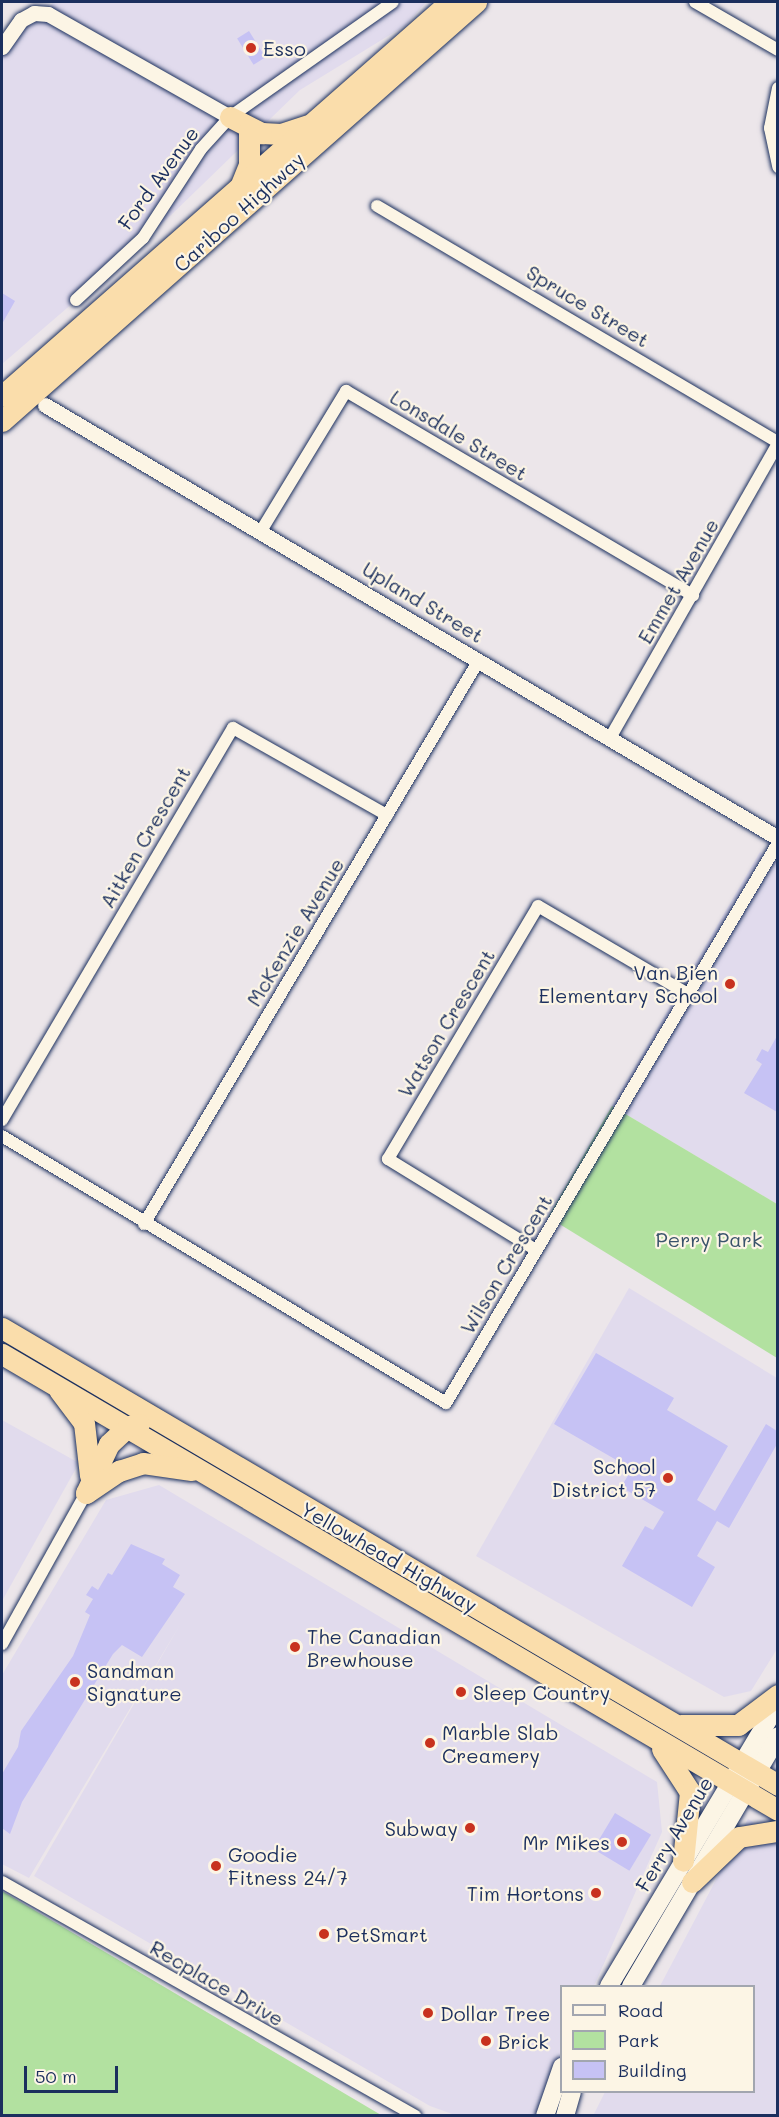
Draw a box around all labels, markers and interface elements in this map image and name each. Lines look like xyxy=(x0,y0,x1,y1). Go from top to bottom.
place label: Esso xyxy=(263,36,306,60)
marker: Esso xyxy=(244,41,258,55)
street label: Ford Avenue xyxy=(113,122,203,234)
street label: Cariboo Highway xyxy=(169,147,309,277)
street label: Spruce Street xyxy=(522,260,654,352)
street label: Lonsdale Street xyxy=(386,385,532,485)
street label: Emmet Avenue xyxy=(633,514,723,648)
street label: Upland Street xyxy=(358,556,488,648)
street label: Aitken Crescent xyxy=(95,762,195,912)
street label: McKenzie Avenue xyxy=(241,854,349,1010)
street label: Watson Crescent xyxy=(392,945,500,1101)
place label: Van Bien Elementary School xyxy=(539,960,718,1007)
marker: Van Bien Elementary School xyxy=(723,977,737,991)
street label: Wilson Crescent xyxy=(455,1190,557,1338)
park label: Perry Park xyxy=(656,1227,762,1251)
place label: School District 57 xyxy=(552,1454,656,1501)
marker: School District 57 xyxy=(661,1471,675,1485)
street label: Yellowhead Highway xyxy=(296,1497,482,1617)
place label: The Canadian Brewhouse xyxy=(307,1624,441,1671)
marker: The Canadian Brewhouse xyxy=(288,1640,302,1654)
place label: Sandman Signature xyxy=(87,1658,182,1705)
marker: Sandman Signature xyxy=(68,1675,82,1689)
place label: Sleep Country xyxy=(473,1680,610,1704)
marker: Sleep Country xyxy=(454,1685,468,1699)
place label: Marble Slab Creamery xyxy=(442,1720,558,1767)
marker: Marble Slab Creamery xyxy=(423,1736,437,1750)
street label: Ferry Avenue xyxy=(630,1772,718,1896)
place label: Subway xyxy=(385,1816,458,1840)
marker: Subway xyxy=(463,1821,477,1835)
place label: Mr Mikes xyxy=(523,1830,610,1854)
marker: Mr Mikes xyxy=(615,1835,629,1849)
place label: Goodie Fitness 24/7 xyxy=(228,1842,348,1889)
marker: Goodie Fitness 24/7 xyxy=(209,1859,223,1873)
place label: Tim Hortons xyxy=(467,1881,584,1905)
marker: Tim Hortons xyxy=(589,1886,603,1900)
place label: PetSmart xyxy=(336,1922,428,1946)
marker: PetSmart xyxy=(317,1927,331,1941)
street label: Recplace Drive xyxy=(146,1935,288,2031)
legend xyxy=(560,1985,755,2093)
text: Road xyxy=(618,1998,663,2022)
place label: Dollar Tree xyxy=(440,2001,550,2025)
marker: Dollar Tree xyxy=(421,2006,435,2020)
text: Park xyxy=(618,2028,659,2052)
place label: Brick xyxy=(498,2029,549,2053)
marker: Brick xyxy=(479,2034,493,2048)
scale bar xyxy=(27,2054,122,2092)
text: Building xyxy=(618,2058,686,2082)
text: 50 m xyxy=(35,2064,77,2088)

